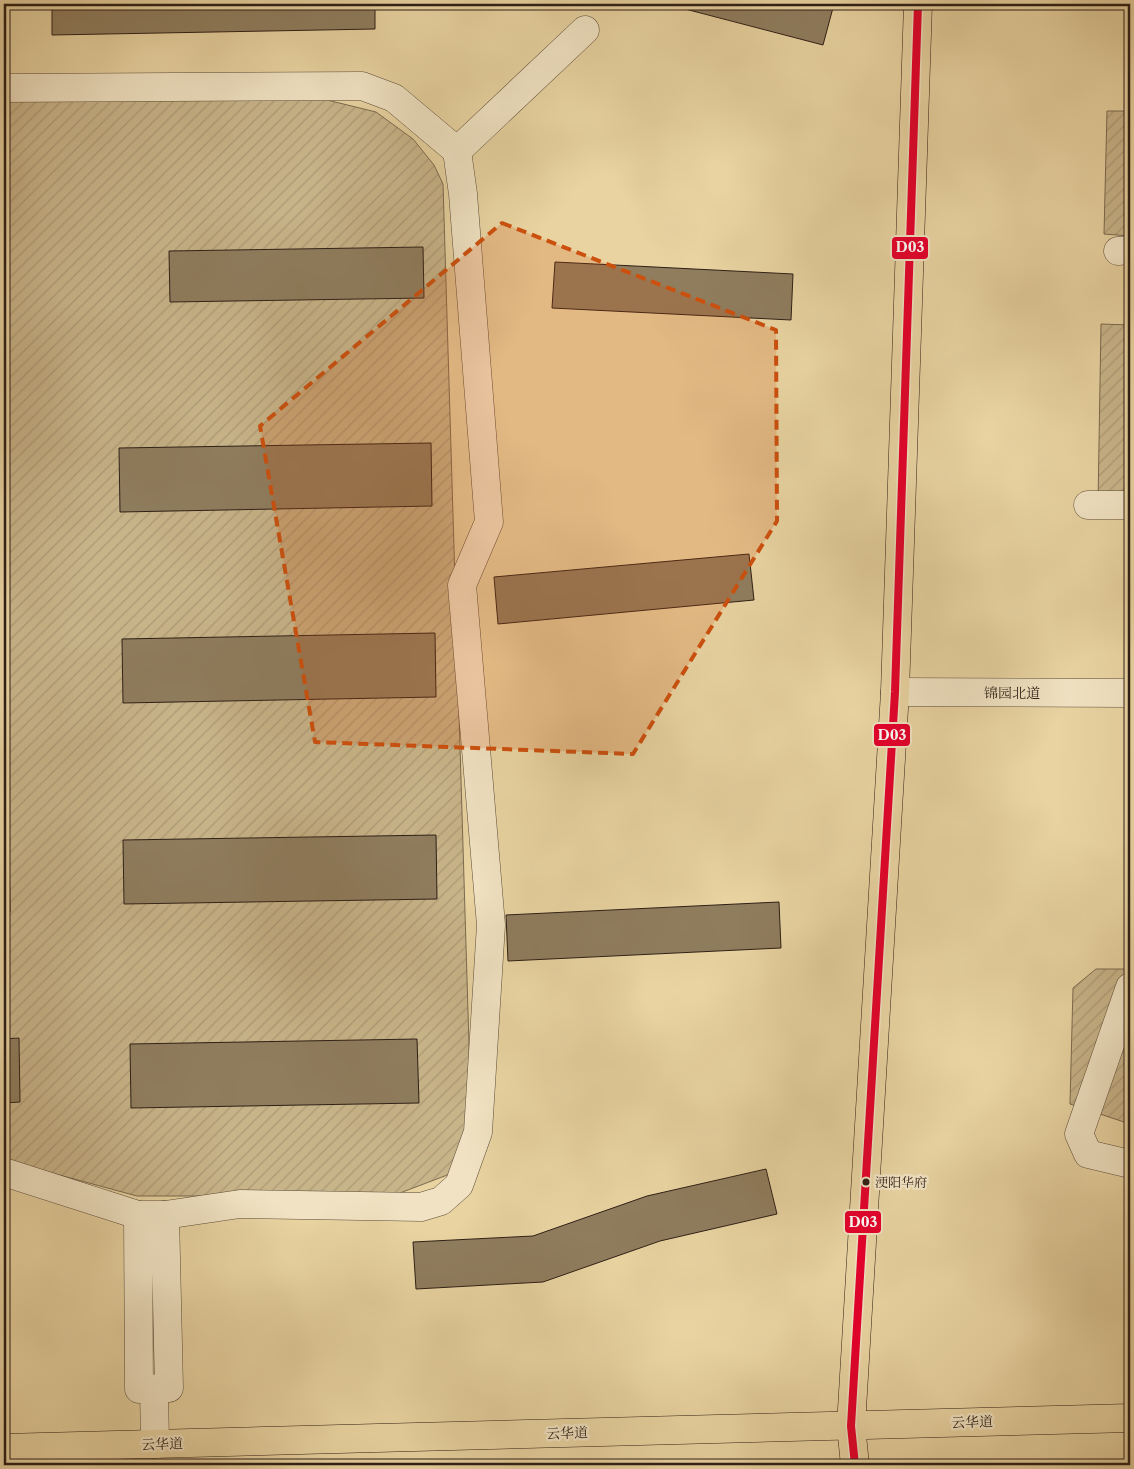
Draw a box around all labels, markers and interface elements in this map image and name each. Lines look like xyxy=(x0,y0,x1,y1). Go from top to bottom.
line badge: D03 xyxy=(891,236,929,260)
text: D03 xyxy=(896,238,925,256)
street label: 锦园北道 xyxy=(984,684,1040,702)
line badge: D03 xyxy=(873,723,911,747)
text: D03 xyxy=(878,726,907,744)
place label: 浭阳华府 xyxy=(875,1174,927,1190)
marker: 浭阳华府 xyxy=(861,1177,871,1187)
line badge: D03 xyxy=(844,1210,882,1234)
text: D03 xyxy=(849,1213,878,1231)
street label: 云华道 xyxy=(951,1412,993,1432)
street label: 云华道 xyxy=(546,1423,588,1443)
street label: 云华道 xyxy=(141,1434,183,1454)

